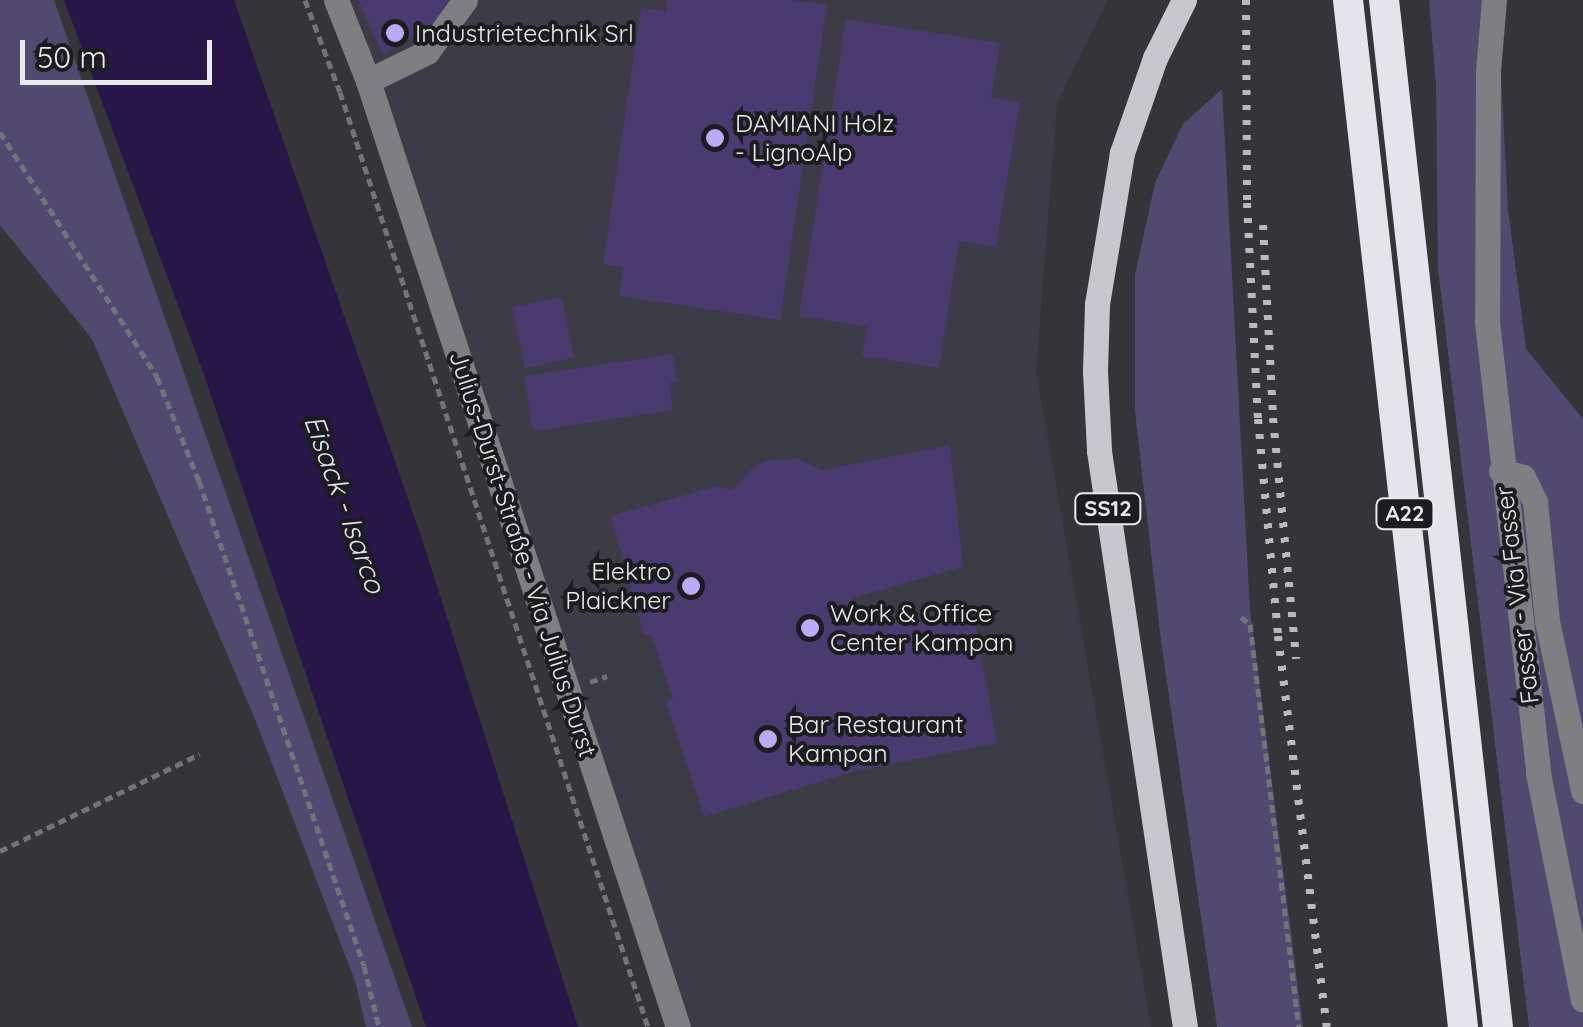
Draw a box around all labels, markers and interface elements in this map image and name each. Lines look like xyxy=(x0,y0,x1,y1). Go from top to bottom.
place label: Industrietechnik Srl xyxy=(415,18,634,48)
scale bar xyxy=(25,20,218,82)
marker: Industrietechnik Srl xyxy=(384,22,406,44)
text: 50 m xyxy=(37,38,107,76)
place label: DAMIANI Holz - LignoAlp xyxy=(735,109,894,168)
marker: DAMIANI Holz - LignoAlp xyxy=(704,127,726,149)
street label: Julius-Durst-Straße - Via Julius Durst xyxy=(443,347,603,761)
water label: Eisack - Isarco xyxy=(297,410,393,598)
street label: Fasser - Via Fasser xyxy=(1489,484,1545,706)
road number: SS12 xyxy=(1073,492,1143,526)
road number: A22 xyxy=(1375,497,1435,531)
place label: Elektro Plaickner xyxy=(565,557,671,616)
marker: Elektro Plaickner xyxy=(680,575,702,597)
place label: Work & Office Center Kampan xyxy=(830,599,1013,658)
marker: Work & Office Center Kampan xyxy=(799,617,821,639)
place label: Bar Restaurant Kampan xyxy=(788,710,963,769)
marker: Bar Restaurant Kampan xyxy=(757,728,779,750)

